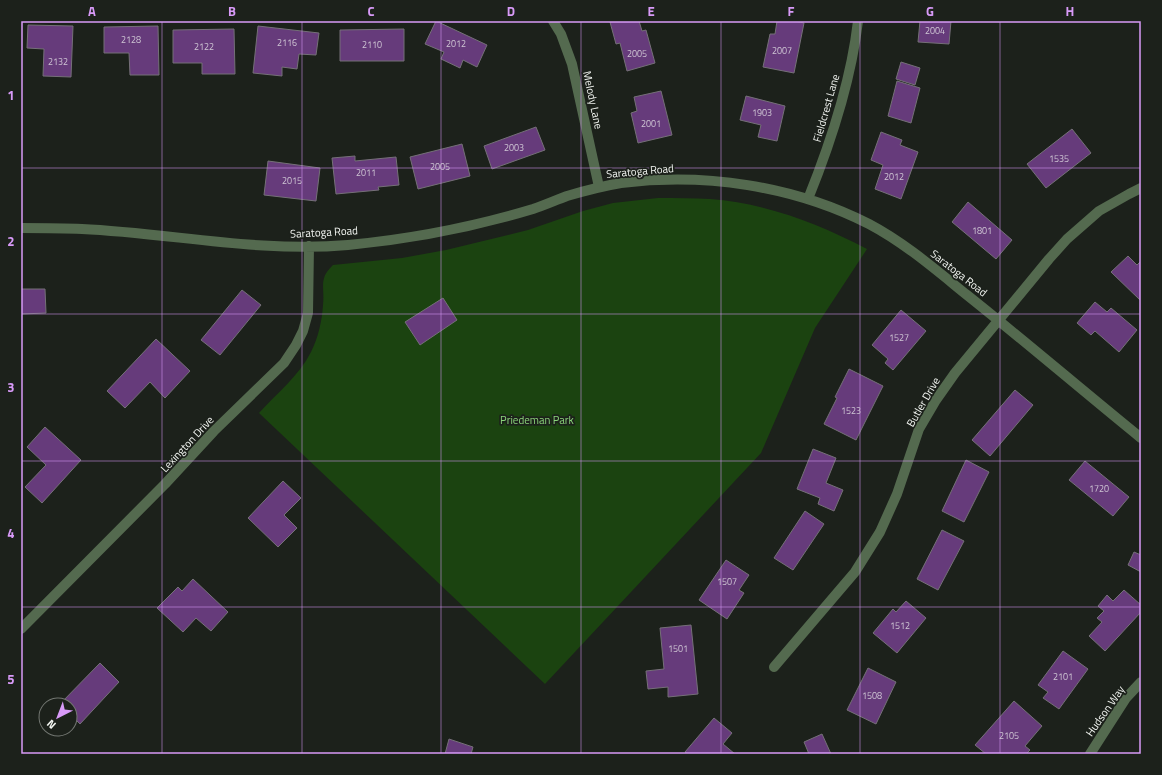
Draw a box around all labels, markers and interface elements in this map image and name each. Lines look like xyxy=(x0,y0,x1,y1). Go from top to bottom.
text: A xyxy=(88,1,96,21)
text: B xyxy=(228,1,236,21)
text: C xyxy=(367,1,375,21)
text: D xyxy=(507,1,515,21)
text: E xyxy=(647,1,655,21)
text: F xyxy=(788,1,795,21)
text: G xyxy=(926,1,934,21)
text: H xyxy=(1066,1,1074,21)
house number: 2004 xyxy=(925,24,945,37)
house number: 2128 xyxy=(121,33,141,46)
house number: 2116 xyxy=(277,36,297,49)
house number: 2012 xyxy=(446,37,466,50)
house number: 2110 xyxy=(362,38,382,51)
house number: 2122 xyxy=(194,40,214,53)
house number: 2007 xyxy=(772,44,792,57)
house number: 2005 xyxy=(627,47,647,60)
house number: 2132 xyxy=(48,55,68,68)
street label: Melody Lane xyxy=(579,70,607,131)
street label: Fieldcrest Lane xyxy=(809,72,843,144)
text: 1 xyxy=(7,85,15,105)
house number: 1903 xyxy=(752,106,772,119)
house number: 2001 xyxy=(641,117,661,130)
house number: 2003 xyxy=(504,141,524,154)
house number: 1535 xyxy=(1049,152,1069,165)
house number: 2005 xyxy=(430,160,450,173)
street label: Saratoga Road xyxy=(606,160,675,182)
house number: 2011 xyxy=(356,166,376,179)
house number: 2012 xyxy=(884,170,904,183)
house number: 2015 xyxy=(282,174,302,187)
street label: Saratoga Road xyxy=(290,222,358,242)
house number: 1801 xyxy=(972,224,992,237)
text: 2 xyxy=(7,231,15,251)
street label: Saratoga Road xyxy=(927,246,991,300)
house number: 1527 xyxy=(889,331,909,344)
street label: Butler Drive xyxy=(902,374,944,430)
text: 3 xyxy=(7,377,15,397)
house number: 1523 xyxy=(841,404,861,417)
street label: Lexington Drive xyxy=(157,412,218,476)
park label: Priedeman Park xyxy=(500,412,575,428)
house number: 1720 xyxy=(1089,482,1109,495)
text: 4 xyxy=(7,523,15,543)
house number: 1507 xyxy=(717,575,737,588)
house number: 1512 xyxy=(890,619,910,632)
house number: 1501 xyxy=(668,642,688,655)
text: 5 xyxy=(7,669,15,689)
house number: 2101 xyxy=(1053,670,1073,683)
street label: Hudson Way xyxy=(1082,682,1129,740)
house number: 1508 xyxy=(862,689,882,702)
north arrow xyxy=(38,697,78,737)
text: N xyxy=(43,716,59,733)
house number: 2105 xyxy=(999,729,1019,742)

